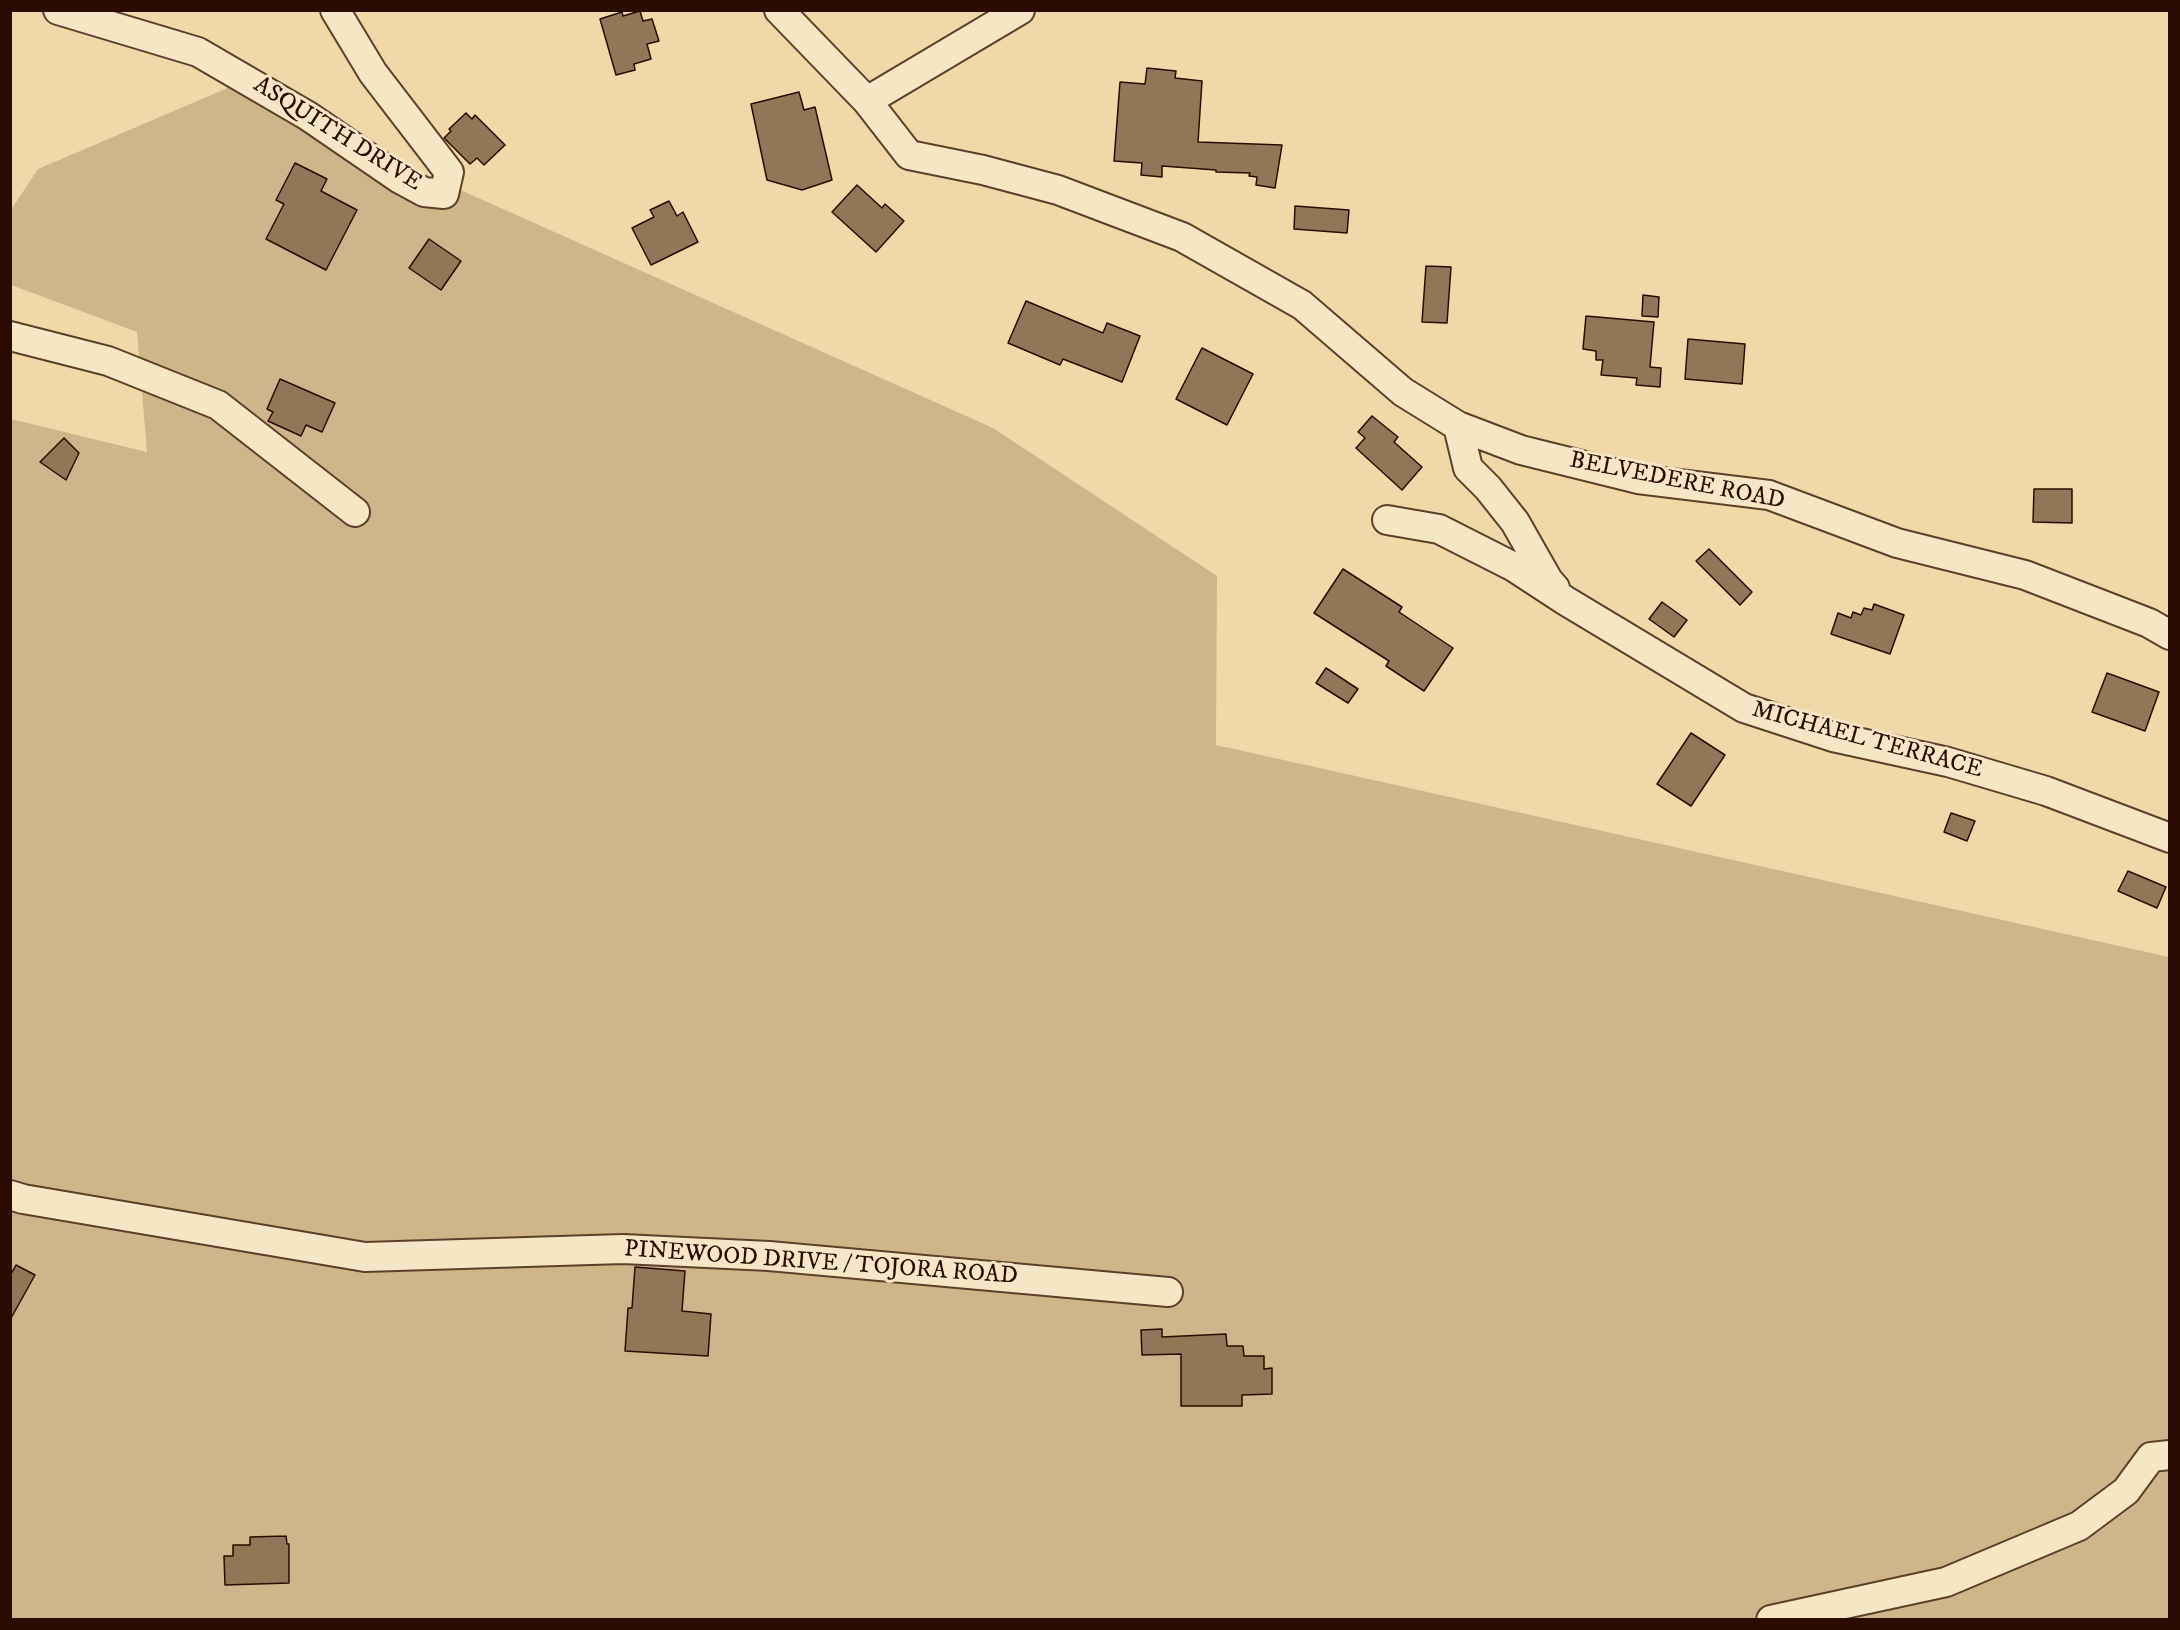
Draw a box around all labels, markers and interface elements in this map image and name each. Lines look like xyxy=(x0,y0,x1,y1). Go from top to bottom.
street label: ASQUITH DRIVE xyxy=(247,72,427,198)
street label: BELVEDERE ROAD xyxy=(1567,447,1787,517)
street label: MICHAEL TERRACE xyxy=(1749,696,1985,786)
street label: PINEWOOD DRIVE / TOJORA ROAD xyxy=(623,1236,1019,1292)

